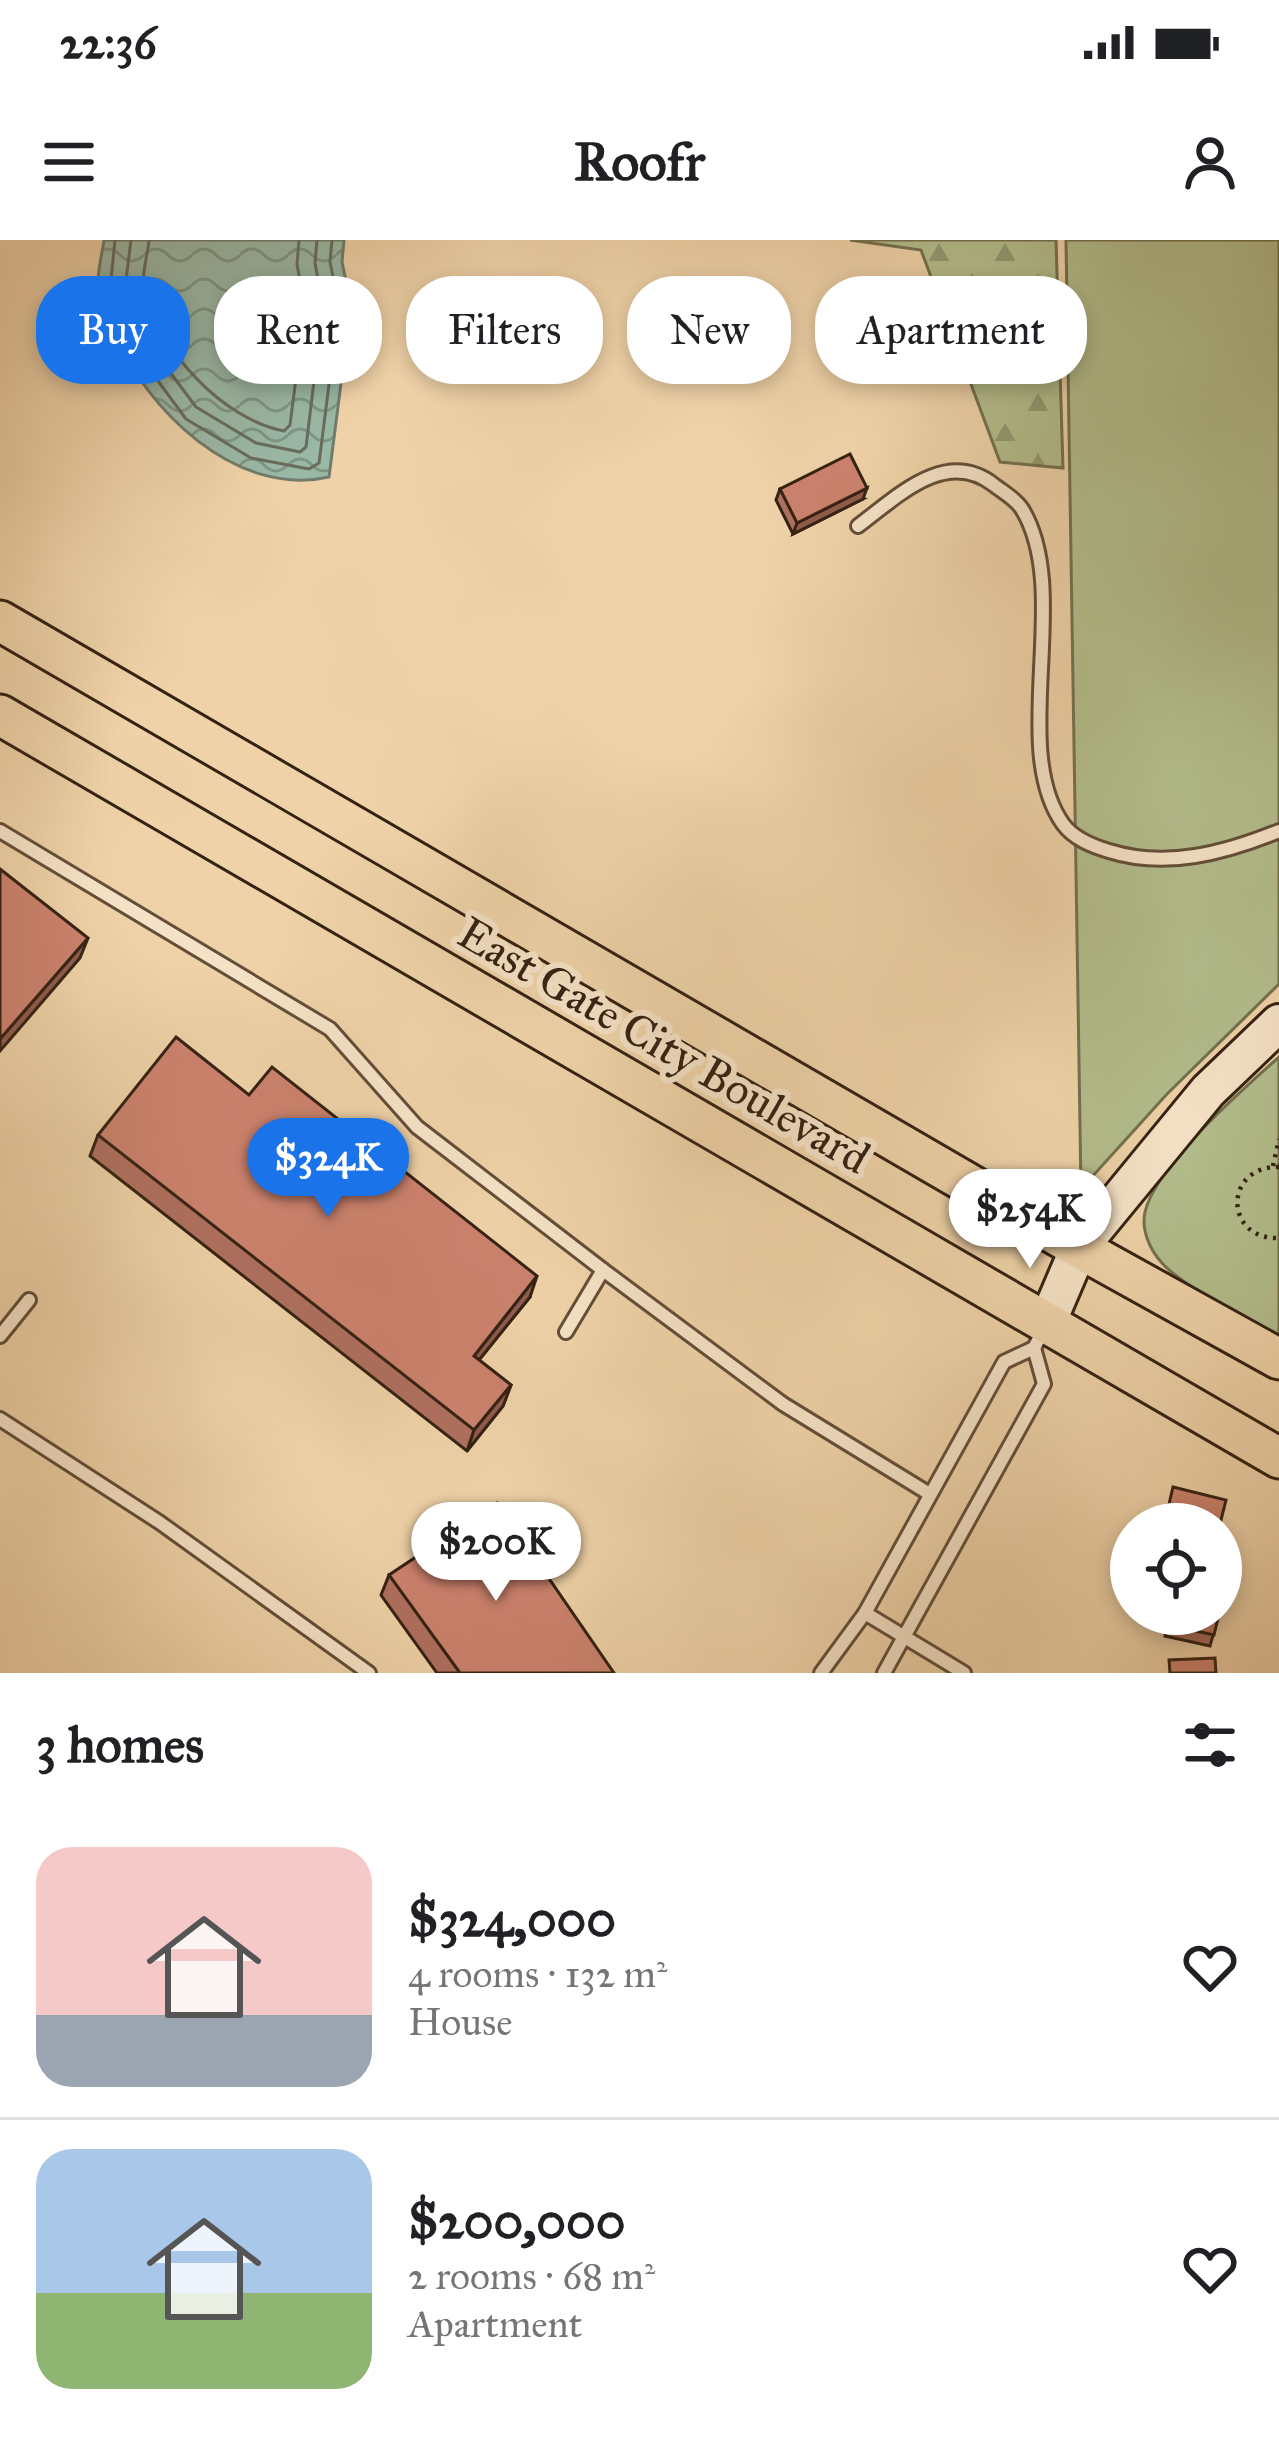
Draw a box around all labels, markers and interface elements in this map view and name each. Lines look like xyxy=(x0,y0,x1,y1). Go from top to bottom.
text: 22:36 xyxy=(60,15,157,70)
icon: menu xyxy=(36,129,102,195)
text: Roofr xyxy=(574,129,705,195)
icon: person xyxy=(1177,129,1243,195)
chip: Buy xyxy=(36,276,190,384)
chip: Rent xyxy=(214,276,382,384)
chip: Filters xyxy=(406,276,603,384)
chip: New xyxy=(627,276,791,384)
chip: Apartment xyxy=(815,276,1087,384)
street label: East Gate City Boulevard xyxy=(448,905,880,1186)
pin: $324K xyxy=(244,1118,412,1220)
text: $324K xyxy=(274,1133,382,1181)
pin: $254K xyxy=(946,1169,1114,1271)
text: $254K xyxy=(976,1184,1084,1232)
pin: $200K xyxy=(412,1502,580,1604)
map controls xyxy=(1110,1503,1242,1635)
button: locate xyxy=(1110,1503,1242,1635)
text: $200K xyxy=(438,1517,554,1565)
icon: filters xyxy=(1177,1712,1243,1778)
text: 3 homes xyxy=(36,1714,204,1776)
text: $324,000 xyxy=(408,1888,616,1950)
icon: home xyxy=(132,1895,276,2039)
icon: heart xyxy=(1177,1934,1243,2000)
text: 4 rooms · 132 m² xyxy=(408,1950,667,1998)
text: House xyxy=(408,1998,512,2046)
text: $200,000 xyxy=(408,2190,625,2252)
icon: home xyxy=(132,2197,276,2341)
icon: heart xyxy=(1177,2236,1243,2302)
text: 2 rooms · 68 m² xyxy=(408,2252,655,2300)
text: Apartment xyxy=(408,2300,582,2348)

